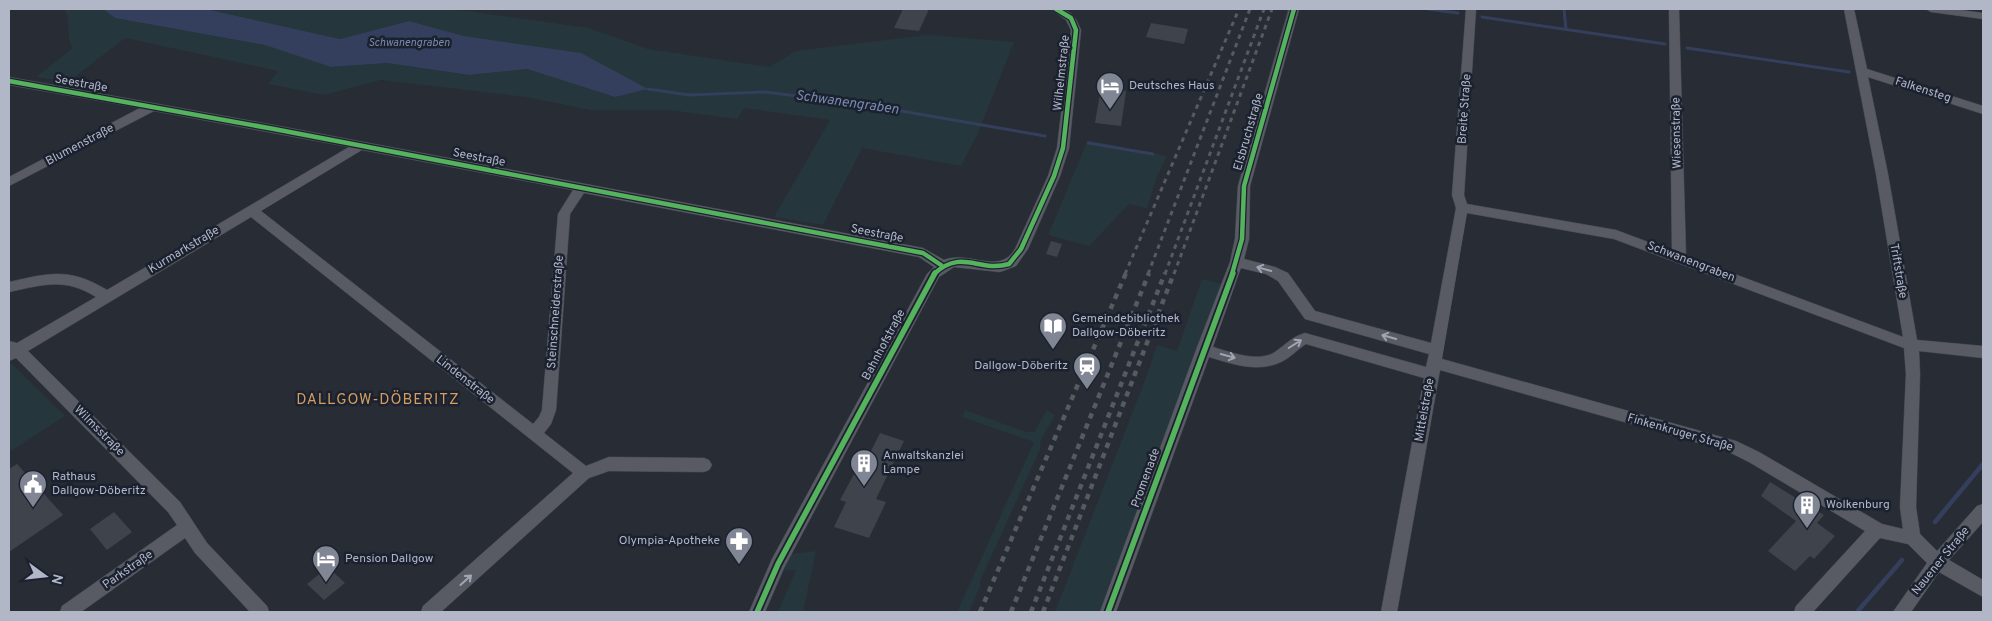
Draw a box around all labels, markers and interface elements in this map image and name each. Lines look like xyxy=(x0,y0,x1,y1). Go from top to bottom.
street label: Wilhelmstraße xyxy=(1050,34,1074,112)
water label: Schwanengraben xyxy=(368,36,450,50)
street label: Seestraße xyxy=(53,71,109,97)
hotel icon: Deutsches Haus xyxy=(1095,71,1125,110)
street label: Breite Straße xyxy=(1455,73,1475,145)
street label: Falkensteg xyxy=(1893,73,1953,107)
place label: Deutsches Haus xyxy=(1129,78,1215,94)
water label: Schwanengraben xyxy=(794,87,900,119)
street label: Elsbruchstraße xyxy=(1230,91,1268,173)
street label: Wiesenstraße xyxy=(1668,97,1686,169)
street label: Blumenstraße xyxy=(43,120,117,170)
street label: Seestraße xyxy=(451,145,507,171)
street label: Seestraße xyxy=(849,221,905,247)
street label: Kurmarkstraße xyxy=(146,223,222,277)
street label: Schwanengraben xyxy=(1645,238,1737,286)
street label: Triftstraße xyxy=(1885,242,1911,300)
street label: Steinschneiderstraße xyxy=(544,255,568,369)
one-way arrow xyxy=(1257,263,1273,273)
street label: Bahnhofstraße xyxy=(858,307,910,383)
library icon: Gemeindebibliothek Dallgow-Döberitz xyxy=(1038,311,1068,350)
place label: Gemeindebibliothek Dallgow-Döberitz xyxy=(1072,311,1180,341)
one-way arrow xyxy=(1381,332,1397,342)
one-way arrow xyxy=(1288,338,1302,348)
station icon: Dallgow-Döberitz xyxy=(1072,351,1102,390)
street label: Lindenstraße xyxy=(432,352,498,408)
one-way arrow xyxy=(1219,352,1235,362)
place label: Dallgow-Döberitz xyxy=(974,358,1068,374)
street label: Mittelstraße xyxy=(1412,377,1438,443)
district label: DALLGOW-DÖBERITZ xyxy=(296,390,460,410)
street label: Wilmsstraße xyxy=(70,402,128,460)
street label: Finkenkruger Straße xyxy=(1625,410,1735,456)
street label: Promenade xyxy=(1128,446,1164,510)
building icon: Anwaltskanzlei Lampe xyxy=(849,448,879,487)
place label: Anwaltskanzlei Lampe xyxy=(883,448,964,478)
public building icon: Rathaus Dallgow-Döberitz xyxy=(18,469,48,508)
place label: Rathaus Dallgow-Döberitz xyxy=(52,469,146,499)
building icon: Wolkenburg xyxy=(1792,490,1822,529)
place label: Wolkenburg xyxy=(1826,497,1890,513)
street label: Nauener Straße xyxy=(1908,523,1974,599)
pharmacy icon: Olympia-Apotheke xyxy=(724,526,754,565)
place label: Olympia-Apotheke xyxy=(619,533,720,549)
hotel icon: Pension Dallgow xyxy=(311,544,341,583)
street label: Parkstraße xyxy=(100,547,156,593)
north arrow xyxy=(20,551,70,601)
place label: Pension Dallgow xyxy=(345,551,434,567)
text: N xyxy=(47,572,66,586)
one-way arrow xyxy=(459,574,472,586)

